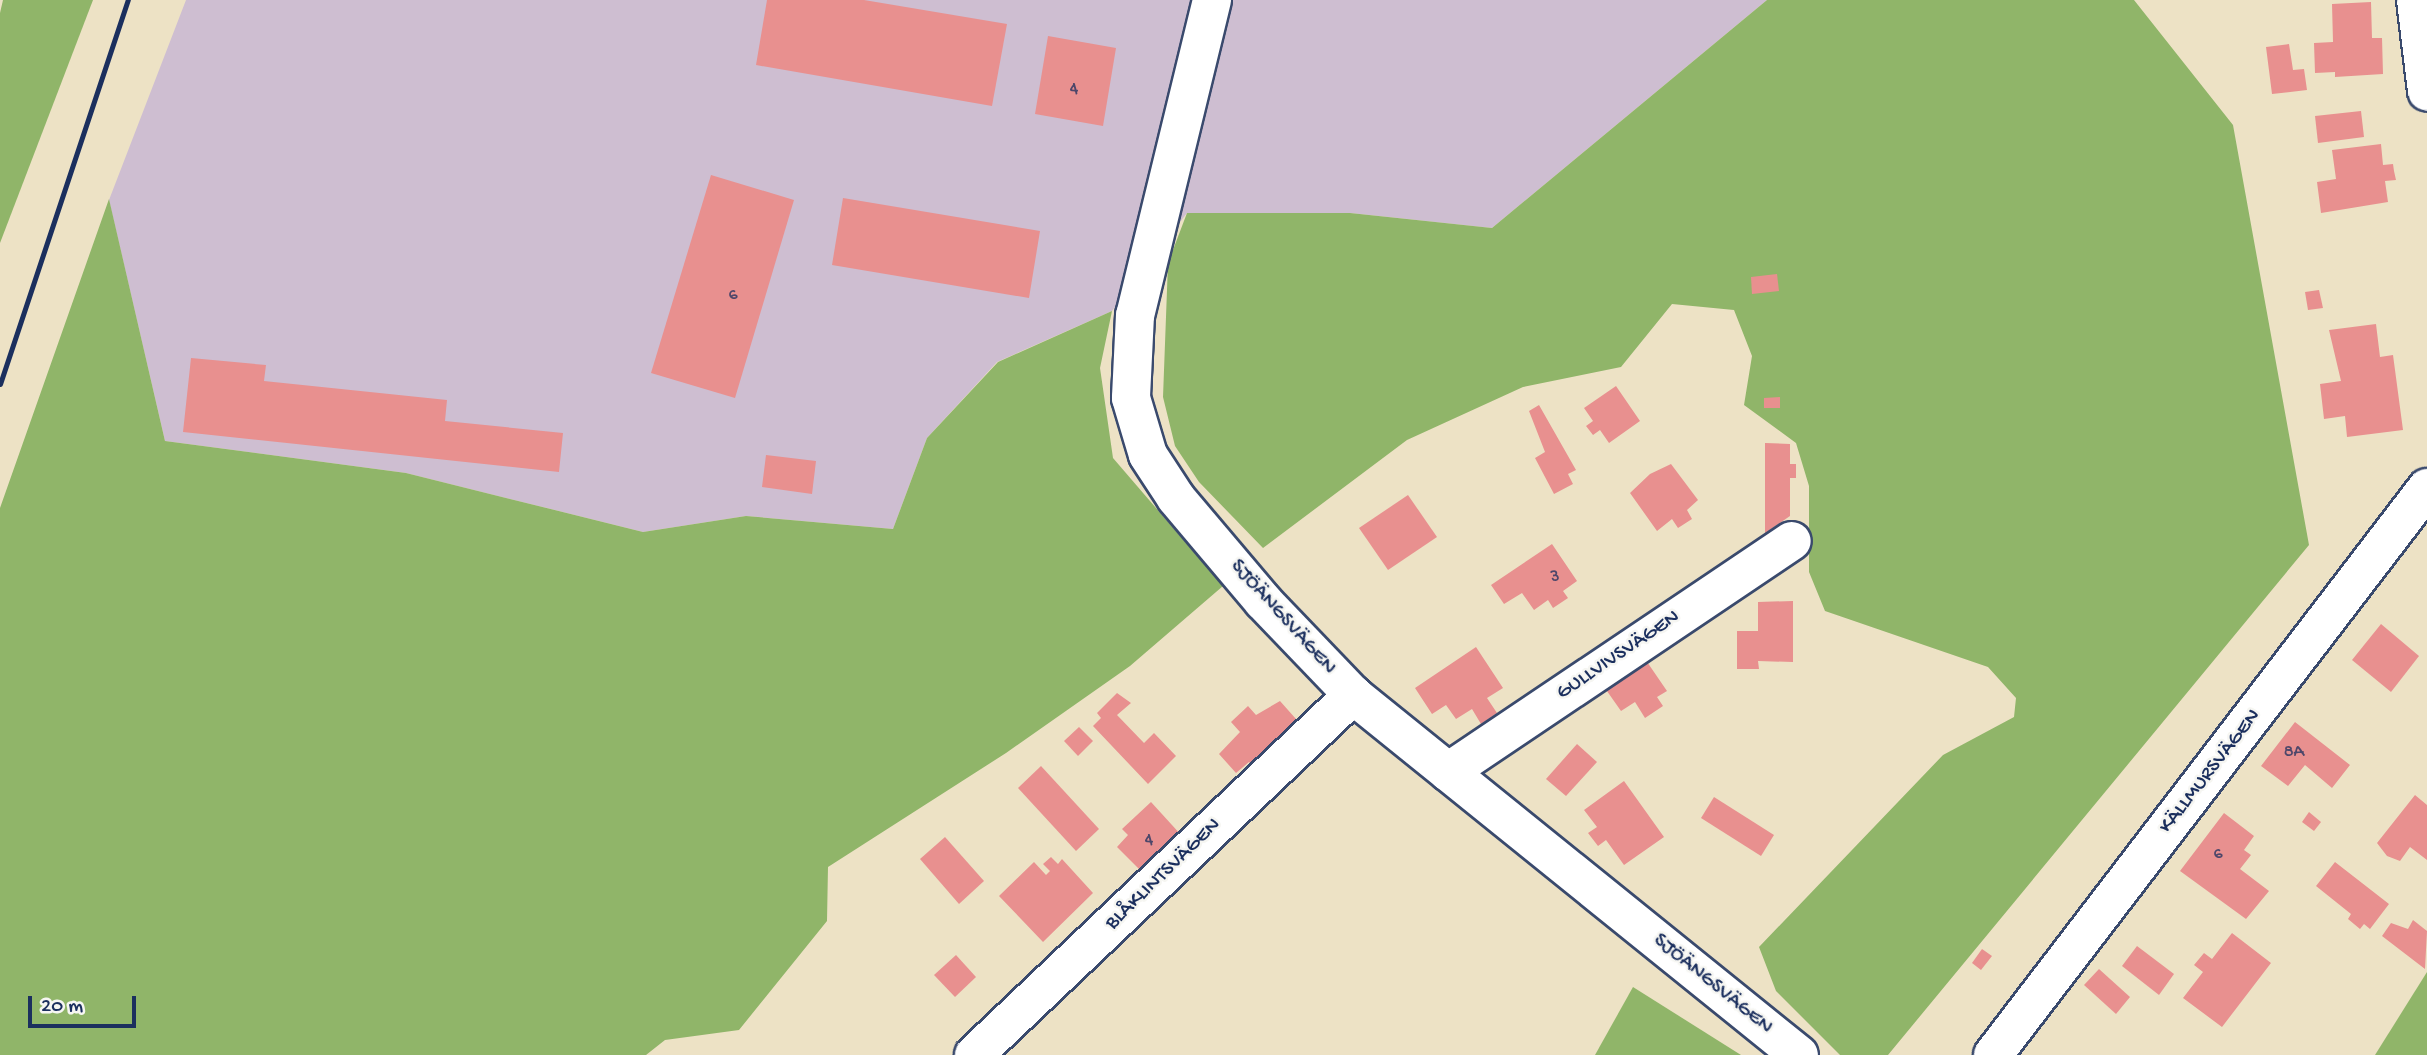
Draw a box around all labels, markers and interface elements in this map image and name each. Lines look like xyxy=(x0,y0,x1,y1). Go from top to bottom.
house number: 4 xyxy=(1070,79,1078,101)
house number: 6 xyxy=(728,285,738,307)
street label: SJÖÄNGSVÄGEN xyxy=(1224,555,1340,681)
house number: 3 xyxy=(1550,567,1560,589)
street label: GULLVIVSVÄGEN xyxy=(1553,606,1685,706)
street label: KÄLLMURSVÄGEN xyxy=(2155,705,2267,839)
house number: 8A xyxy=(2284,742,2304,764)
street label: BLÅKLINTSVÄGEN xyxy=(1101,814,1227,936)
house number: 4 xyxy=(1145,830,1153,852)
house number: 6 xyxy=(2213,844,2223,866)
street label: SJÖÄNGSVÄGEN xyxy=(1647,929,1777,1041)
scale bar xyxy=(32,982,140,1026)
text: 20 m xyxy=(41,995,83,1020)

